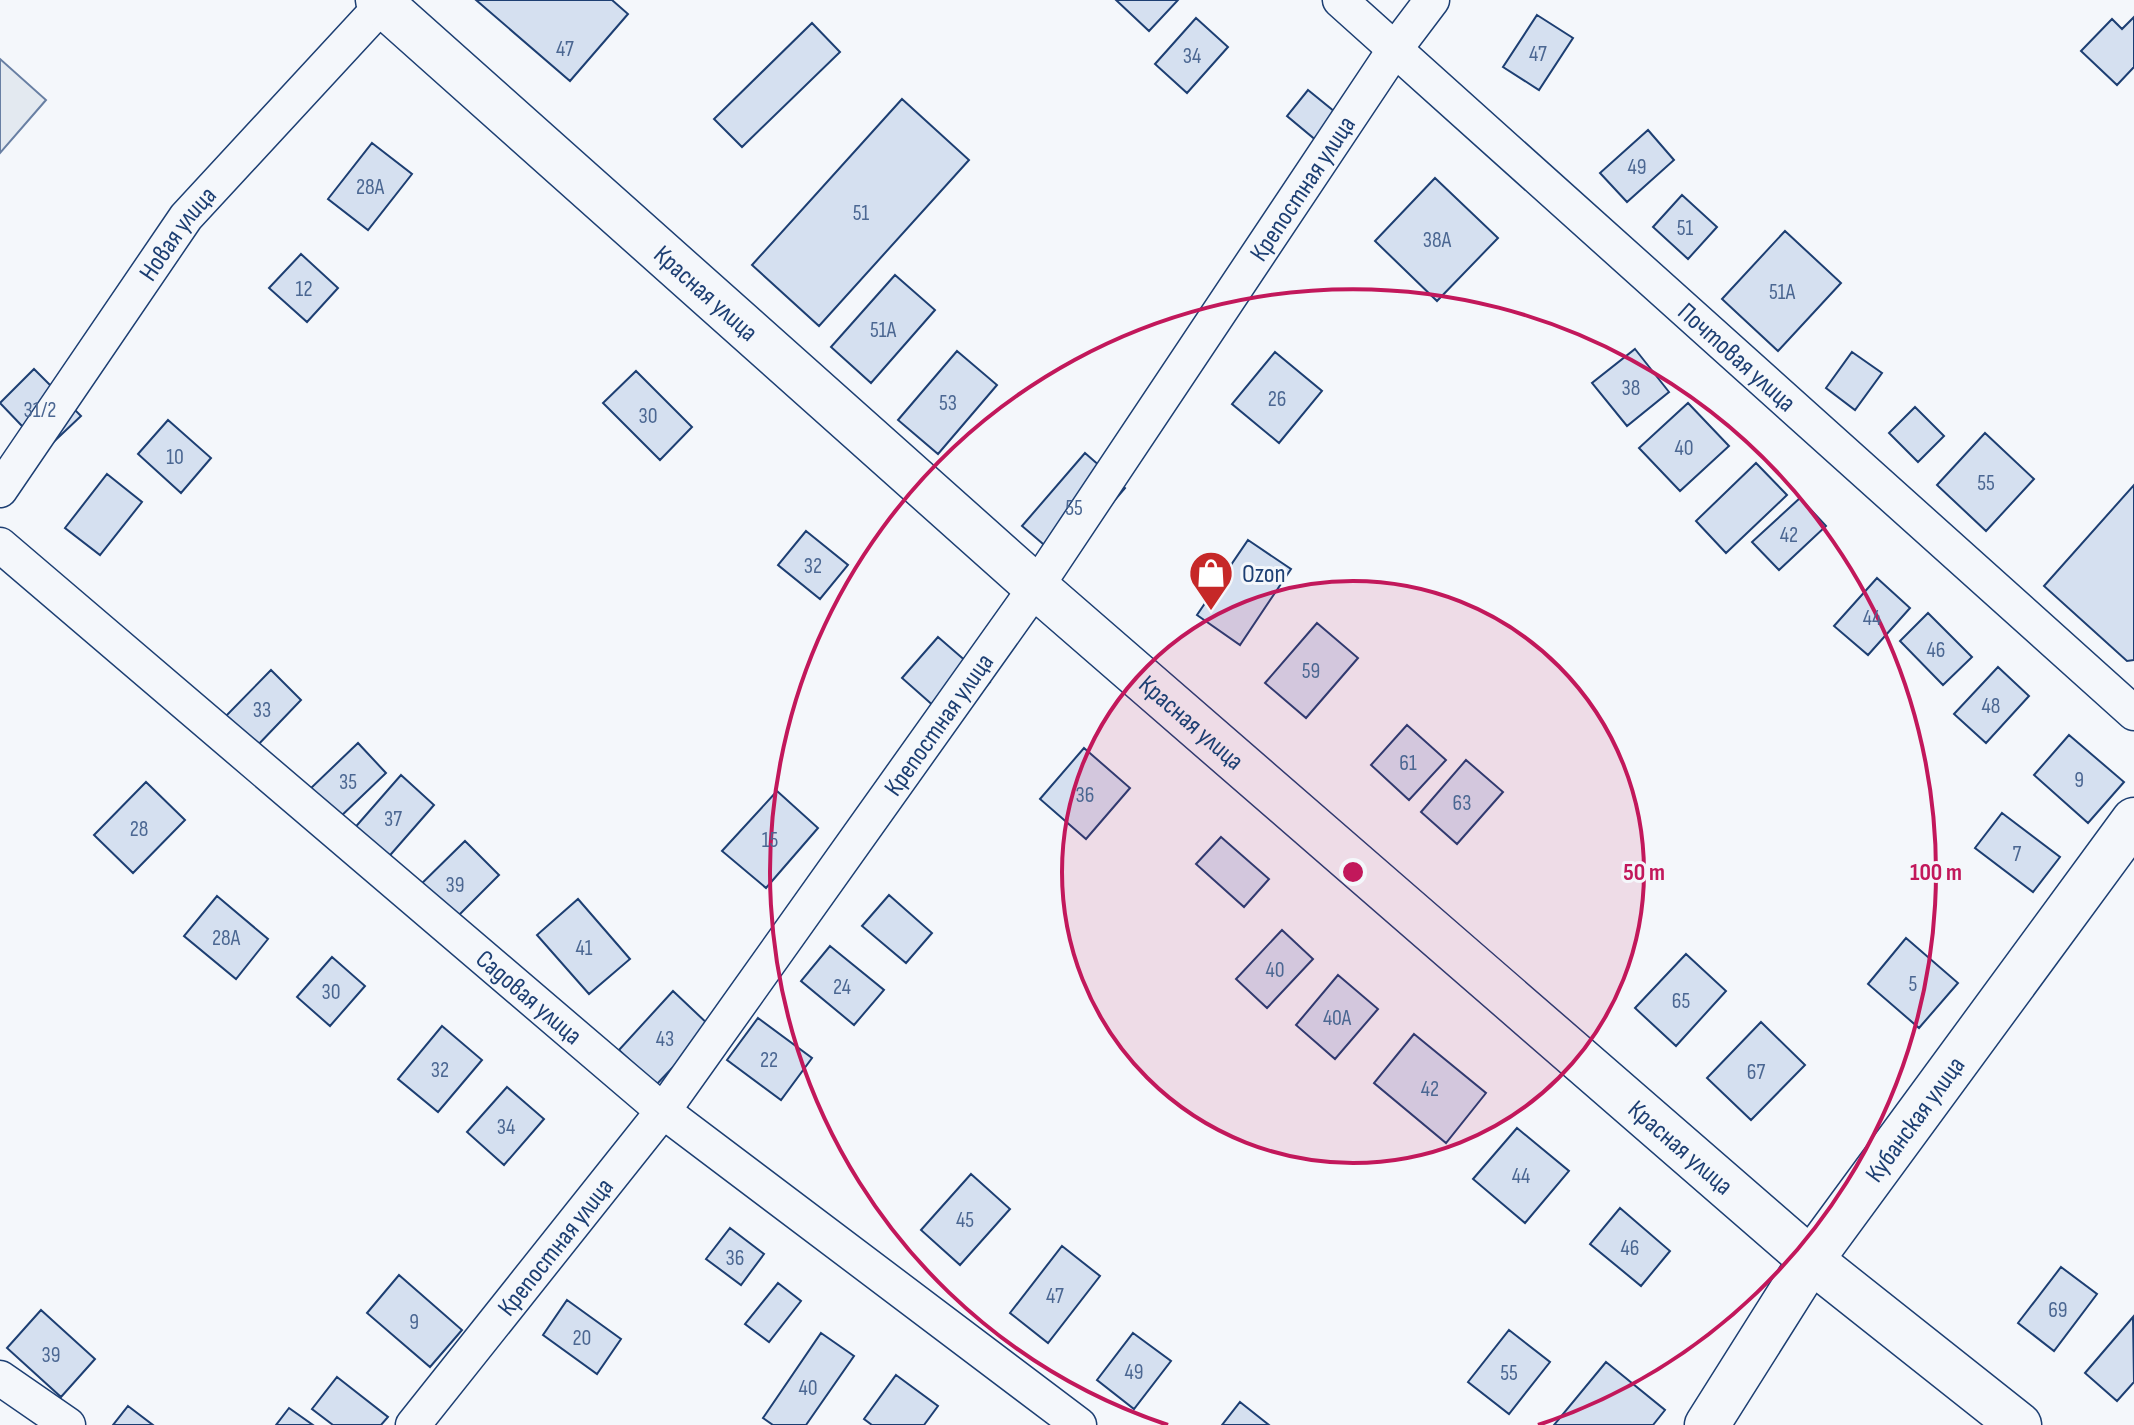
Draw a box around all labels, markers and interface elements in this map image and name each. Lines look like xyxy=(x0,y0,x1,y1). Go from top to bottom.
house number: 47 xyxy=(556,36,574,63)
house number: 47 xyxy=(1529,41,1547,68)
house number: 34 xyxy=(1183,43,1201,70)
street label: Крепостная улица xyxy=(1244,111,1363,267)
house number: 49 xyxy=(1628,154,1647,181)
house number: 28А xyxy=(356,174,385,201)
street label: Новая улица xyxy=(133,181,223,287)
house number: 51 xyxy=(853,200,870,227)
house number: 51 xyxy=(1677,215,1694,242)
house number: 38А xyxy=(1423,227,1452,254)
street label: Красная улица xyxy=(647,240,764,348)
house number: 12 xyxy=(295,276,313,303)
house number: 51А xyxy=(1769,279,1796,306)
street label: Почтовая улица xyxy=(1671,297,1802,419)
house number: 51А xyxy=(870,317,897,344)
house number: 38 xyxy=(1622,375,1640,402)
house number: 26 xyxy=(1268,386,1286,413)
house number: 53 xyxy=(939,390,957,417)
house number: 31/2 xyxy=(24,397,56,424)
house number: 30 xyxy=(638,403,658,430)
house number: 40 xyxy=(1674,435,1694,462)
house number: 10 xyxy=(166,444,184,471)
house number: 55 xyxy=(1977,470,1995,497)
house number: 55 xyxy=(1065,495,1083,522)
house number: 42 xyxy=(1780,522,1798,549)
shop icon: Ozon xyxy=(1187,549,1235,612)
house number: 32 xyxy=(804,553,822,580)
place label: Ozon xyxy=(1242,559,1286,590)
house number: 44 xyxy=(1863,605,1881,632)
house number: 46 xyxy=(1927,637,1945,664)
street label: Крепостная улица xyxy=(878,648,1001,803)
house number: 59 xyxy=(1302,658,1320,685)
street label: Красная улица xyxy=(1132,669,1249,777)
house number: 48 xyxy=(1982,693,2000,720)
house number: 33 xyxy=(253,697,271,724)
house number: 61 xyxy=(1399,750,1417,777)
house number: 9 xyxy=(2074,767,2084,794)
house number: 35 xyxy=(339,769,357,796)
house number: 36 xyxy=(1076,782,1094,809)
house number: 63 xyxy=(1453,790,1471,817)
house number: 37 xyxy=(384,806,402,833)
house number: 28 xyxy=(130,816,148,843)
house number: 15 xyxy=(762,827,778,854)
house number: 7 xyxy=(2013,841,2022,868)
centre of rings xyxy=(1339,858,1367,886)
text: 50 m xyxy=(1623,858,1665,887)
text: 100 m xyxy=(1910,858,1962,887)
house number: 39 xyxy=(446,872,464,899)
house number: 28А xyxy=(212,925,241,952)
house number: 41 xyxy=(576,935,593,962)
street label: Садовая улица xyxy=(469,944,588,1052)
house number: 40 xyxy=(1265,957,1285,984)
house number: 5 xyxy=(1909,971,1918,998)
house number: 24 xyxy=(833,974,851,1001)
house number: 30 xyxy=(321,979,341,1006)
house number: 65 xyxy=(1672,988,1690,1015)
house number: 40А xyxy=(1323,1005,1352,1032)
house number: 43 xyxy=(656,1026,674,1053)
house number: 22 xyxy=(760,1047,778,1074)
street label: Кубанская улица xyxy=(1859,1051,1972,1189)
house number: 32 xyxy=(431,1057,449,1084)
house number: 67 xyxy=(1747,1059,1765,1086)
house number: 42 xyxy=(1421,1076,1439,1103)
street label: Красная улица xyxy=(1621,1094,1739,1202)
house number: 34 xyxy=(497,1114,515,1141)
house number: 44 xyxy=(1512,1163,1530,1190)
street label: Крепостная улица xyxy=(492,1172,621,1323)
house number: 45 xyxy=(956,1207,974,1234)
house number: 46 xyxy=(1621,1235,1639,1262)
house number: 36 xyxy=(726,1245,744,1272)
house number: 47 xyxy=(1046,1283,1064,1310)
house number: 69 xyxy=(2048,1297,2068,1324)
house number: 9 xyxy=(409,1309,419,1336)
house number: 20 xyxy=(573,1325,591,1352)
house number: 39 xyxy=(42,1342,60,1369)
house number: 49 xyxy=(1125,1359,1144,1386)
house number: 55 xyxy=(1500,1360,1518,1387)
house number: 40 xyxy=(798,1375,818,1402)

